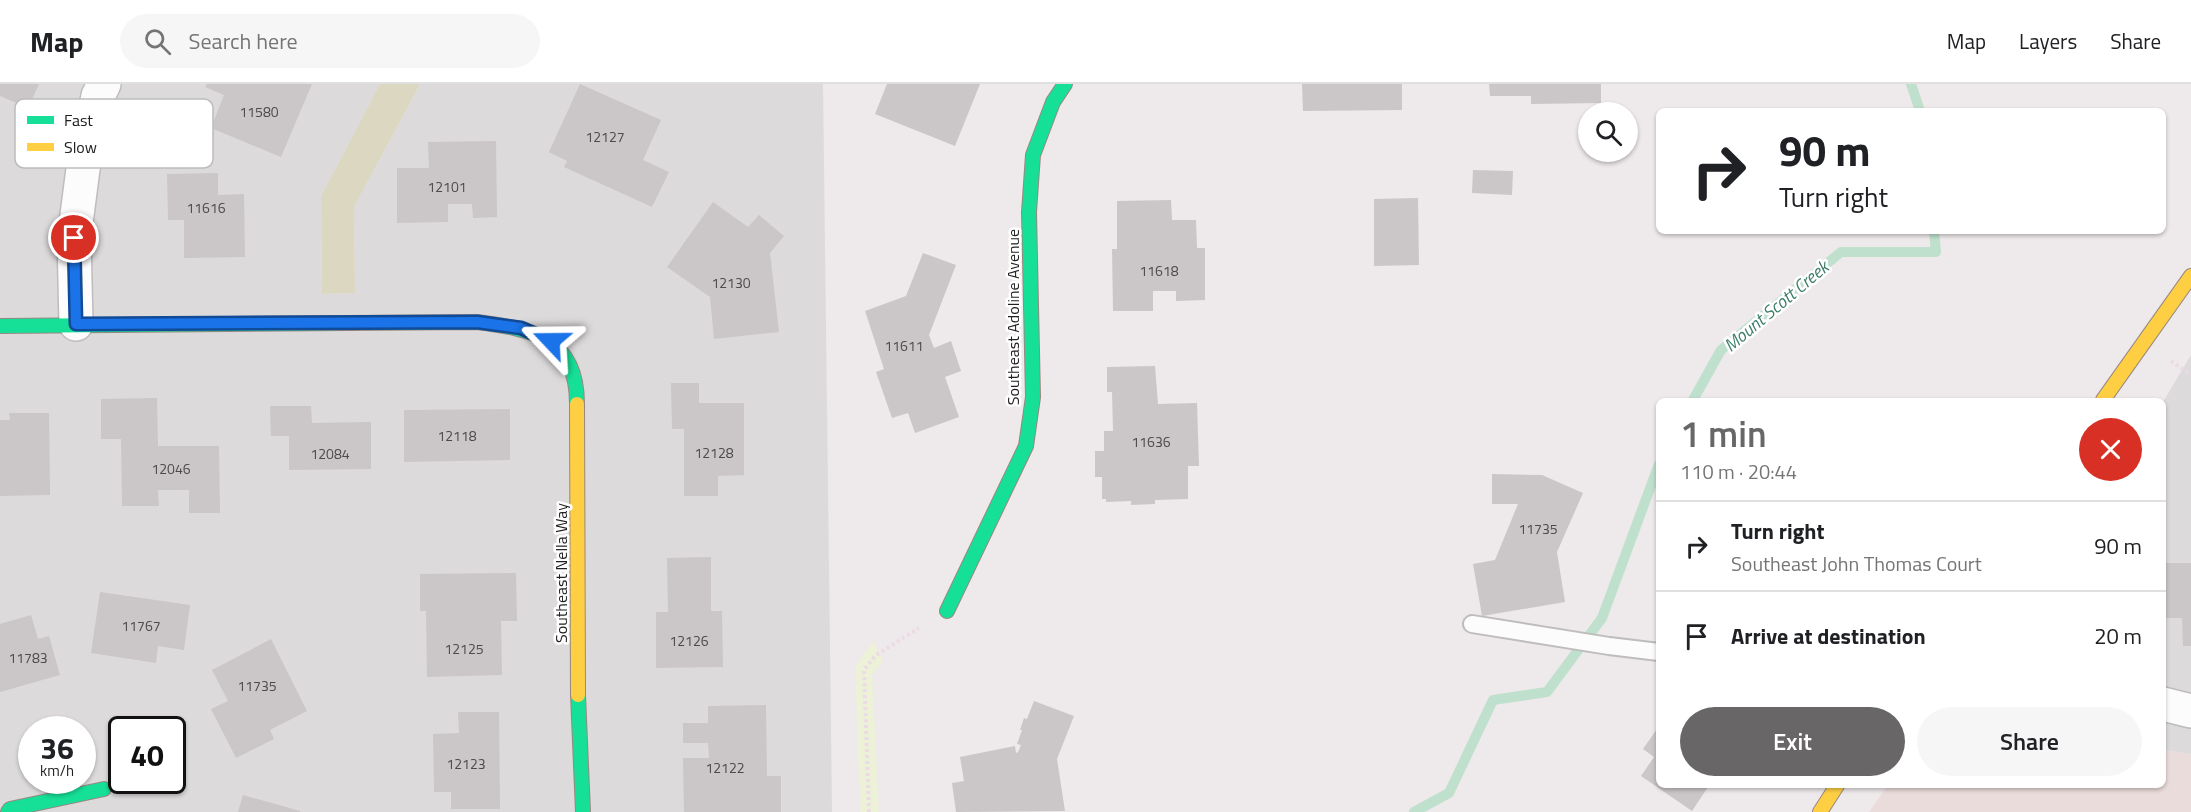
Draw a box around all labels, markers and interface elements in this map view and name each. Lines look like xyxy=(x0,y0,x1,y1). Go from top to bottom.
search box xyxy=(120,14,540,68)
text: Map xyxy=(30,20,84,63)
text: Search here xyxy=(189,24,298,58)
icon: search xyxy=(141,25,174,58)
text: Map xyxy=(1947,25,1986,57)
text: Layers xyxy=(2019,25,2077,57)
text: Share xyxy=(2110,25,2161,57)
legend xyxy=(15,99,213,168)
house number: 11580 xyxy=(239,101,279,122)
map controls xyxy=(1578,102,1638,162)
button: search xyxy=(1578,102,1638,162)
text: Fast xyxy=(64,108,93,132)
text: 90 m xyxy=(1779,118,1871,182)
house number: 12127 xyxy=(585,126,625,147)
icon: right xyxy=(1680,132,1758,210)
text: Slow xyxy=(64,135,97,159)
house number: 12101 xyxy=(427,176,467,197)
text: Turn right xyxy=(1779,176,1888,217)
house number: 11616 xyxy=(186,197,226,218)
pin xyxy=(48,212,99,263)
icon: arrive xyxy=(57,221,90,254)
street label: Southeast Adoline Avenue xyxy=(1001,229,1025,405)
water label: Mount Scott Creek xyxy=(1718,253,1836,358)
house number: 11618 xyxy=(1139,260,1179,281)
house number: 12130 xyxy=(711,272,751,293)
position arrow xyxy=(519,309,583,373)
house number: 11611 xyxy=(884,335,924,356)
text: 1 min xyxy=(1680,406,1767,461)
button: close xyxy=(2079,418,2142,481)
house number: 12118 xyxy=(437,425,477,446)
house number: 11636 xyxy=(1131,431,1171,452)
house number: 12128 xyxy=(694,442,734,463)
house number: 12084 xyxy=(310,443,350,464)
text: 110 m · 20:44 xyxy=(1680,456,1797,487)
house number: 12046 xyxy=(151,458,191,479)
street label: Southeast Nella Way xyxy=(549,503,573,643)
text: Turn right xyxy=(1731,514,1825,548)
house number: 11735 xyxy=(1518,518,1558,539)
text: 90 m xyxy=(2094,529,2142,563)
icon: right xyxy=(1680,530,1713,563)
text: Southeast John Thomas Court xyxy=(1731,548,1982,579)
house number: 11767 xyxy=(121,615,161,636)
text: Arrive at destination xyxy=(1731,619,1926,653)
text: 20 m xyxy=(2094,619,2142,653)
icon: arrive xyxy=(1680,620,1713,653)
house number: 12126 xyxy=(669,630,709,651)
house number: 12125 xyxy=(444,638,484,659)
house number: 11783 xyxy=(8,647,48,668)
house number: 11735 xyxy=(237,675,277,696)
button: Exit xyxy=(1680,707,1905,776)
button: Share xyxy=(1917,707,2142,776)
speed limit sign: 40 xyxy=(108,716,186,794)
text: 36 xyxy=(40,725,74,771)
house number: 12123 xyxy=(446,753,486,774)
house number: 12122 xyxy=(705,757,745,778)
text: km/h xyxy=(40,759,74,782)

